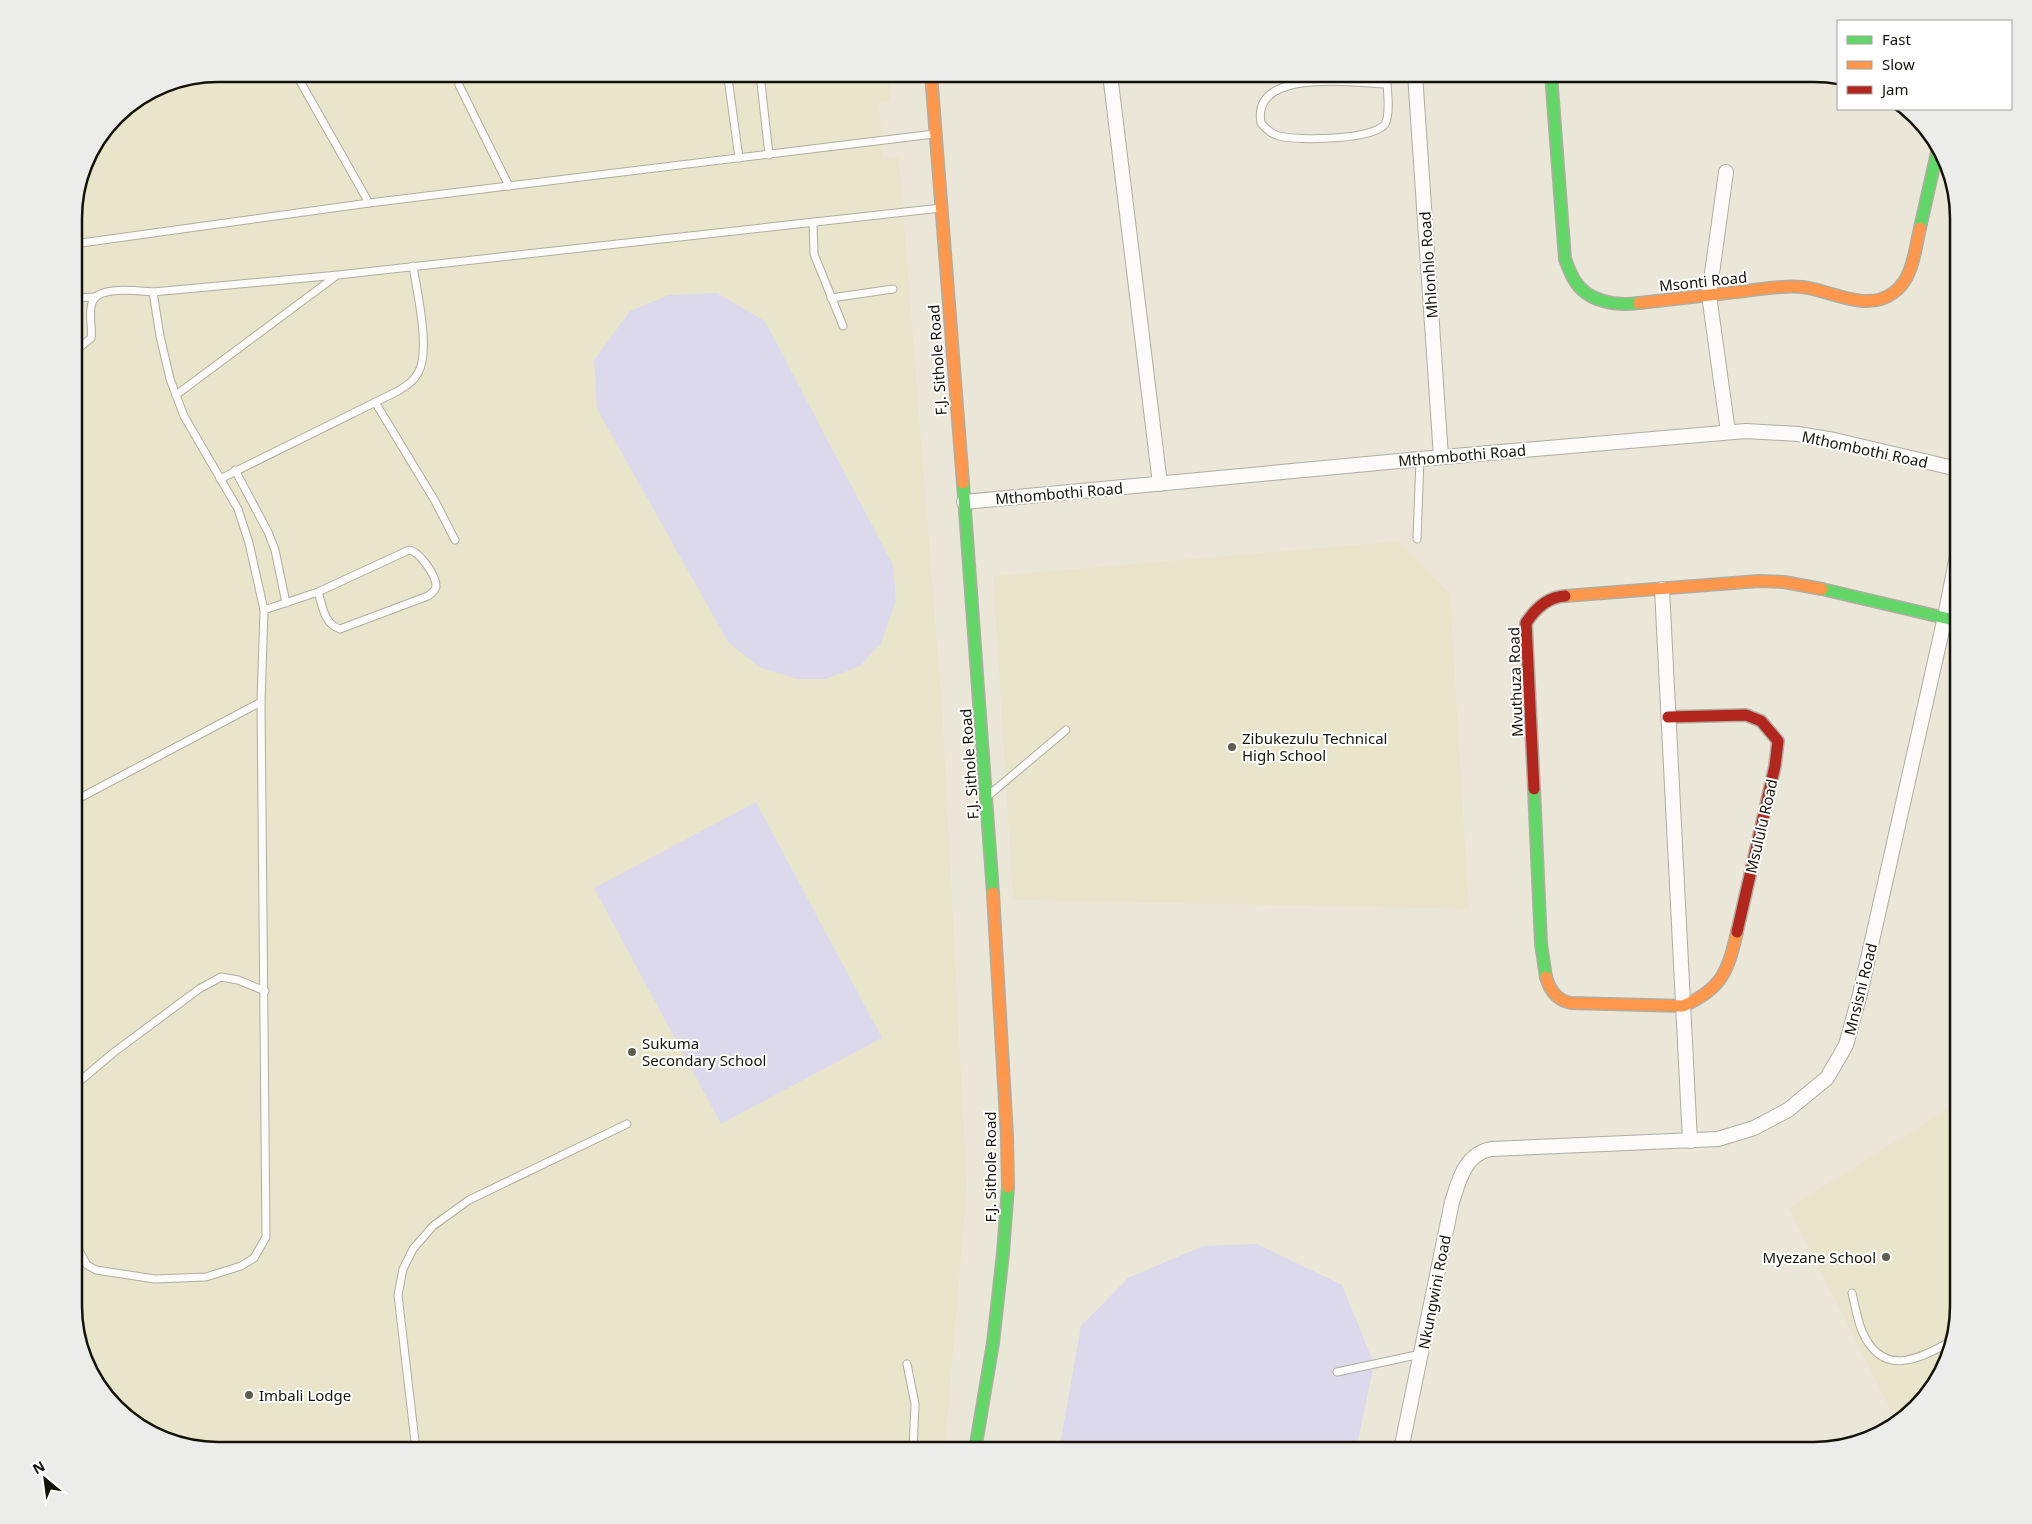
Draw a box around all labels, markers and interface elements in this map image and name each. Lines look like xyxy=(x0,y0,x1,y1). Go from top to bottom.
legend xyxy=(1837,20,2012,110)
text: Fast xyxy=(1882,29,1911,49)
text: Slow xyxy=(1882,54,1915,74)
text: Jam xyxy=(1880,79,1909,99)
street label: Mhlonhlo Road xyxy=(1414,211,1442,319)
street label: Msonti Road xyxy=(1658,266,1748,296)
street label: F.J. Sithole Road xyxy=(923,304,951,416)
street label: Mthombothi Road xyxy=(1800,426,1930,472)
street label: Mthombothi Road xyxy=(1397,439,1527,471)
street label: Mthombothi Road xyxy=(994,477,1124,509)
street label: Mvuthuza Road xyxy=(1503,627,1527,737)
street label: F.J. Sithole Road xyxy=(955,708,983,820)
place label: Zibukezulu Technical High School xyxy=(1242,728,1387,765)
marker: Zibukezulu Technical High School xyxy=(1226,741,1238,753)
street label: Msululu Road xyxy=(1740,777,1782,875)
street label: Mnsisni Road xyxy=(1839,941,1881,1037)
place label: Sukuma Secondary School xyxy=(642,1033,766,1070)
marker: Sukuma Secondary School xyxy=(626,1046,638,1058)
street label: F.J. Sithole Road xyxy=(980,1111,1000,1223)
street label: Nkungwini Road xyxy=(1413,1233,1455,1351)
place label: Myezane School xyxy=(1763,1247,1876,1267)
marker: Myezane School xyxy=(1880,1251,1892,1263)
place label: Imbali Lodge xyxy=(259,1385,351,1405)
marker: Imbali Lodge xyxy=(243,1389,255,1401)
north arrow xyxy=(20,1454,70,1504)
text: N xyxy=(29,1456,48,1478)

